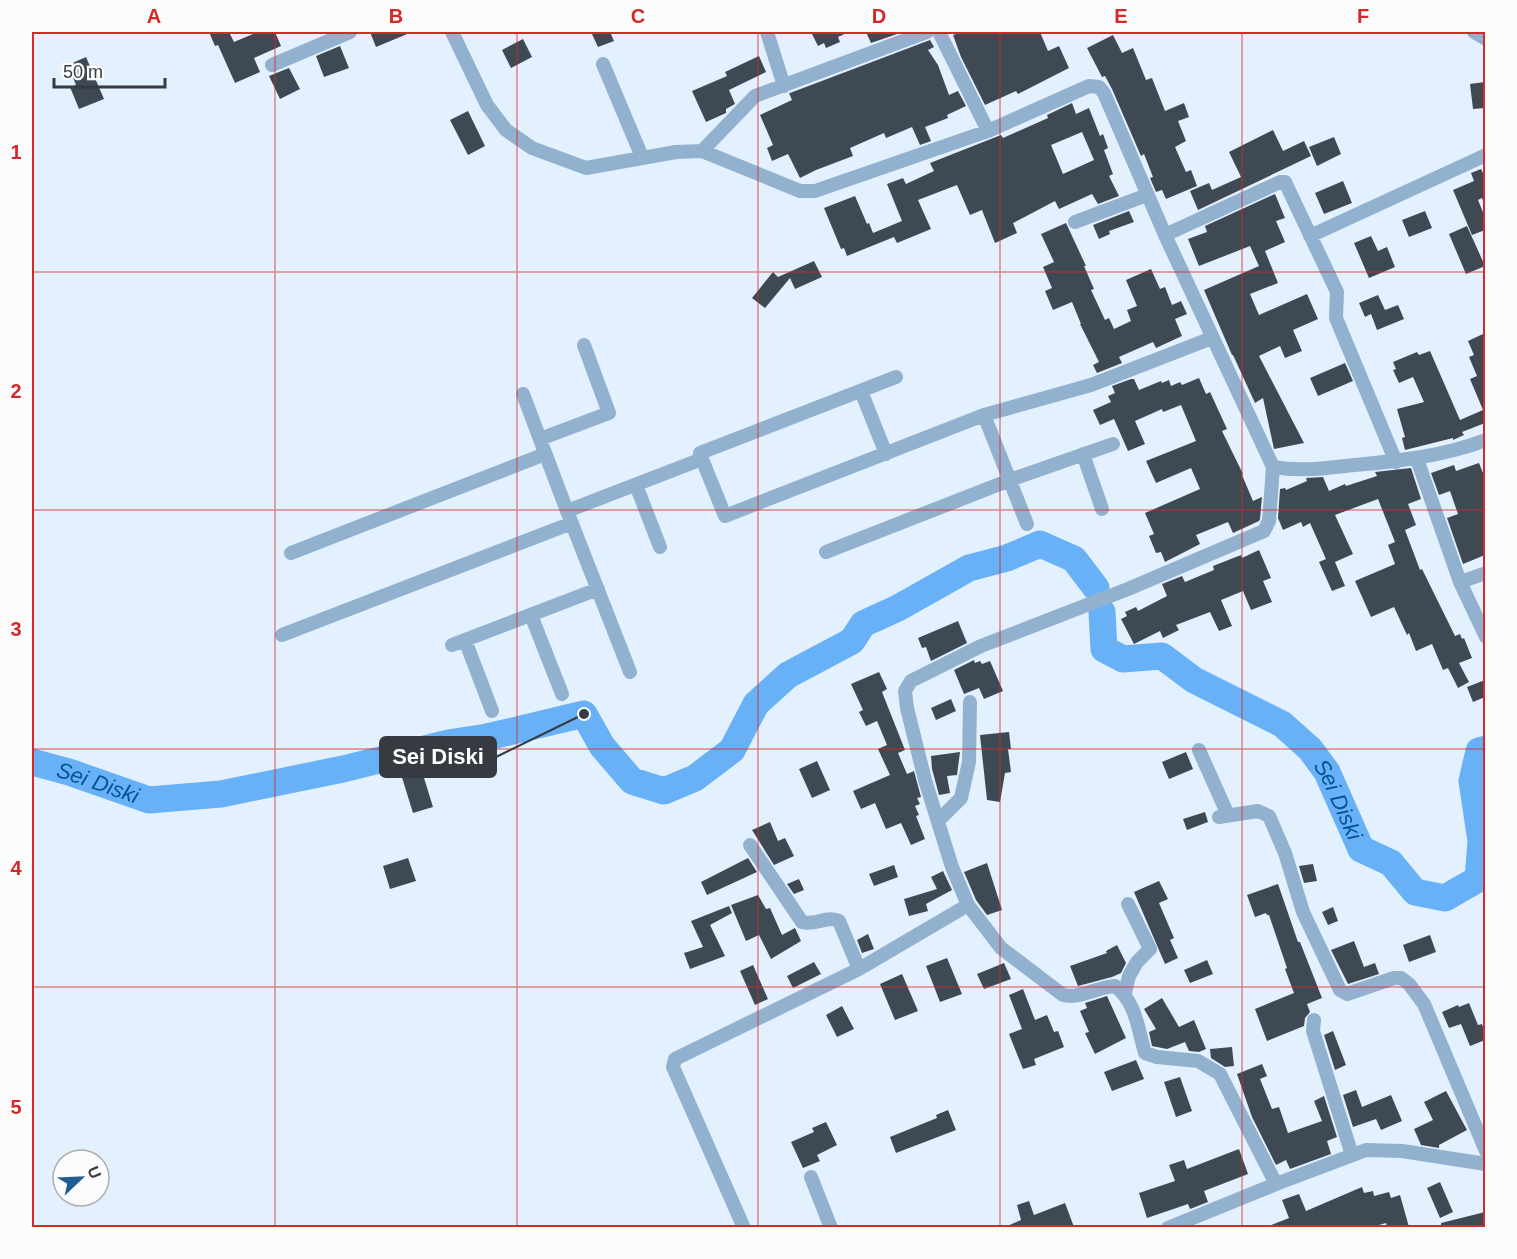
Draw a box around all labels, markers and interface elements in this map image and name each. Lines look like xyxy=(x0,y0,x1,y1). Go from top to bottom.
text: A xyxy=(147,5,161,27)
text: B xyxy=(389,5,403,27)
text: C xyxy=(631,5,645,27)
text: D xyxy=(872,5,886,27)
text: E xyxy=(1114,5,1128,27)
text: F xyxy=(1357,5,1369,27)
scale bar xyxy=(54,51,165,89)
text: 50 m xyxy=(63,62,103,82)
text: 1 xyxy=(10,141,22,163)
text: 2 xyxy=(10,380,22,402)
text: 3 xyxy=(10,618,22,640)
callout: Sei Diski xyxy=(380,737,496,777)
text: Sei Diski xyxy=(392,744,484,769)
water label: Sei Diski xyxy=(1309,754,1368,845)
water label: Sei Diski xyxy=(54,757,144,808)
text: 4 xyxy=(10,857,22,879)
text: 5 xyxy=(10,1096,22,1118)
north arrow xyxy=(51,1148,111,1208)
text: U xyxy=(84,1164,104,1181)

